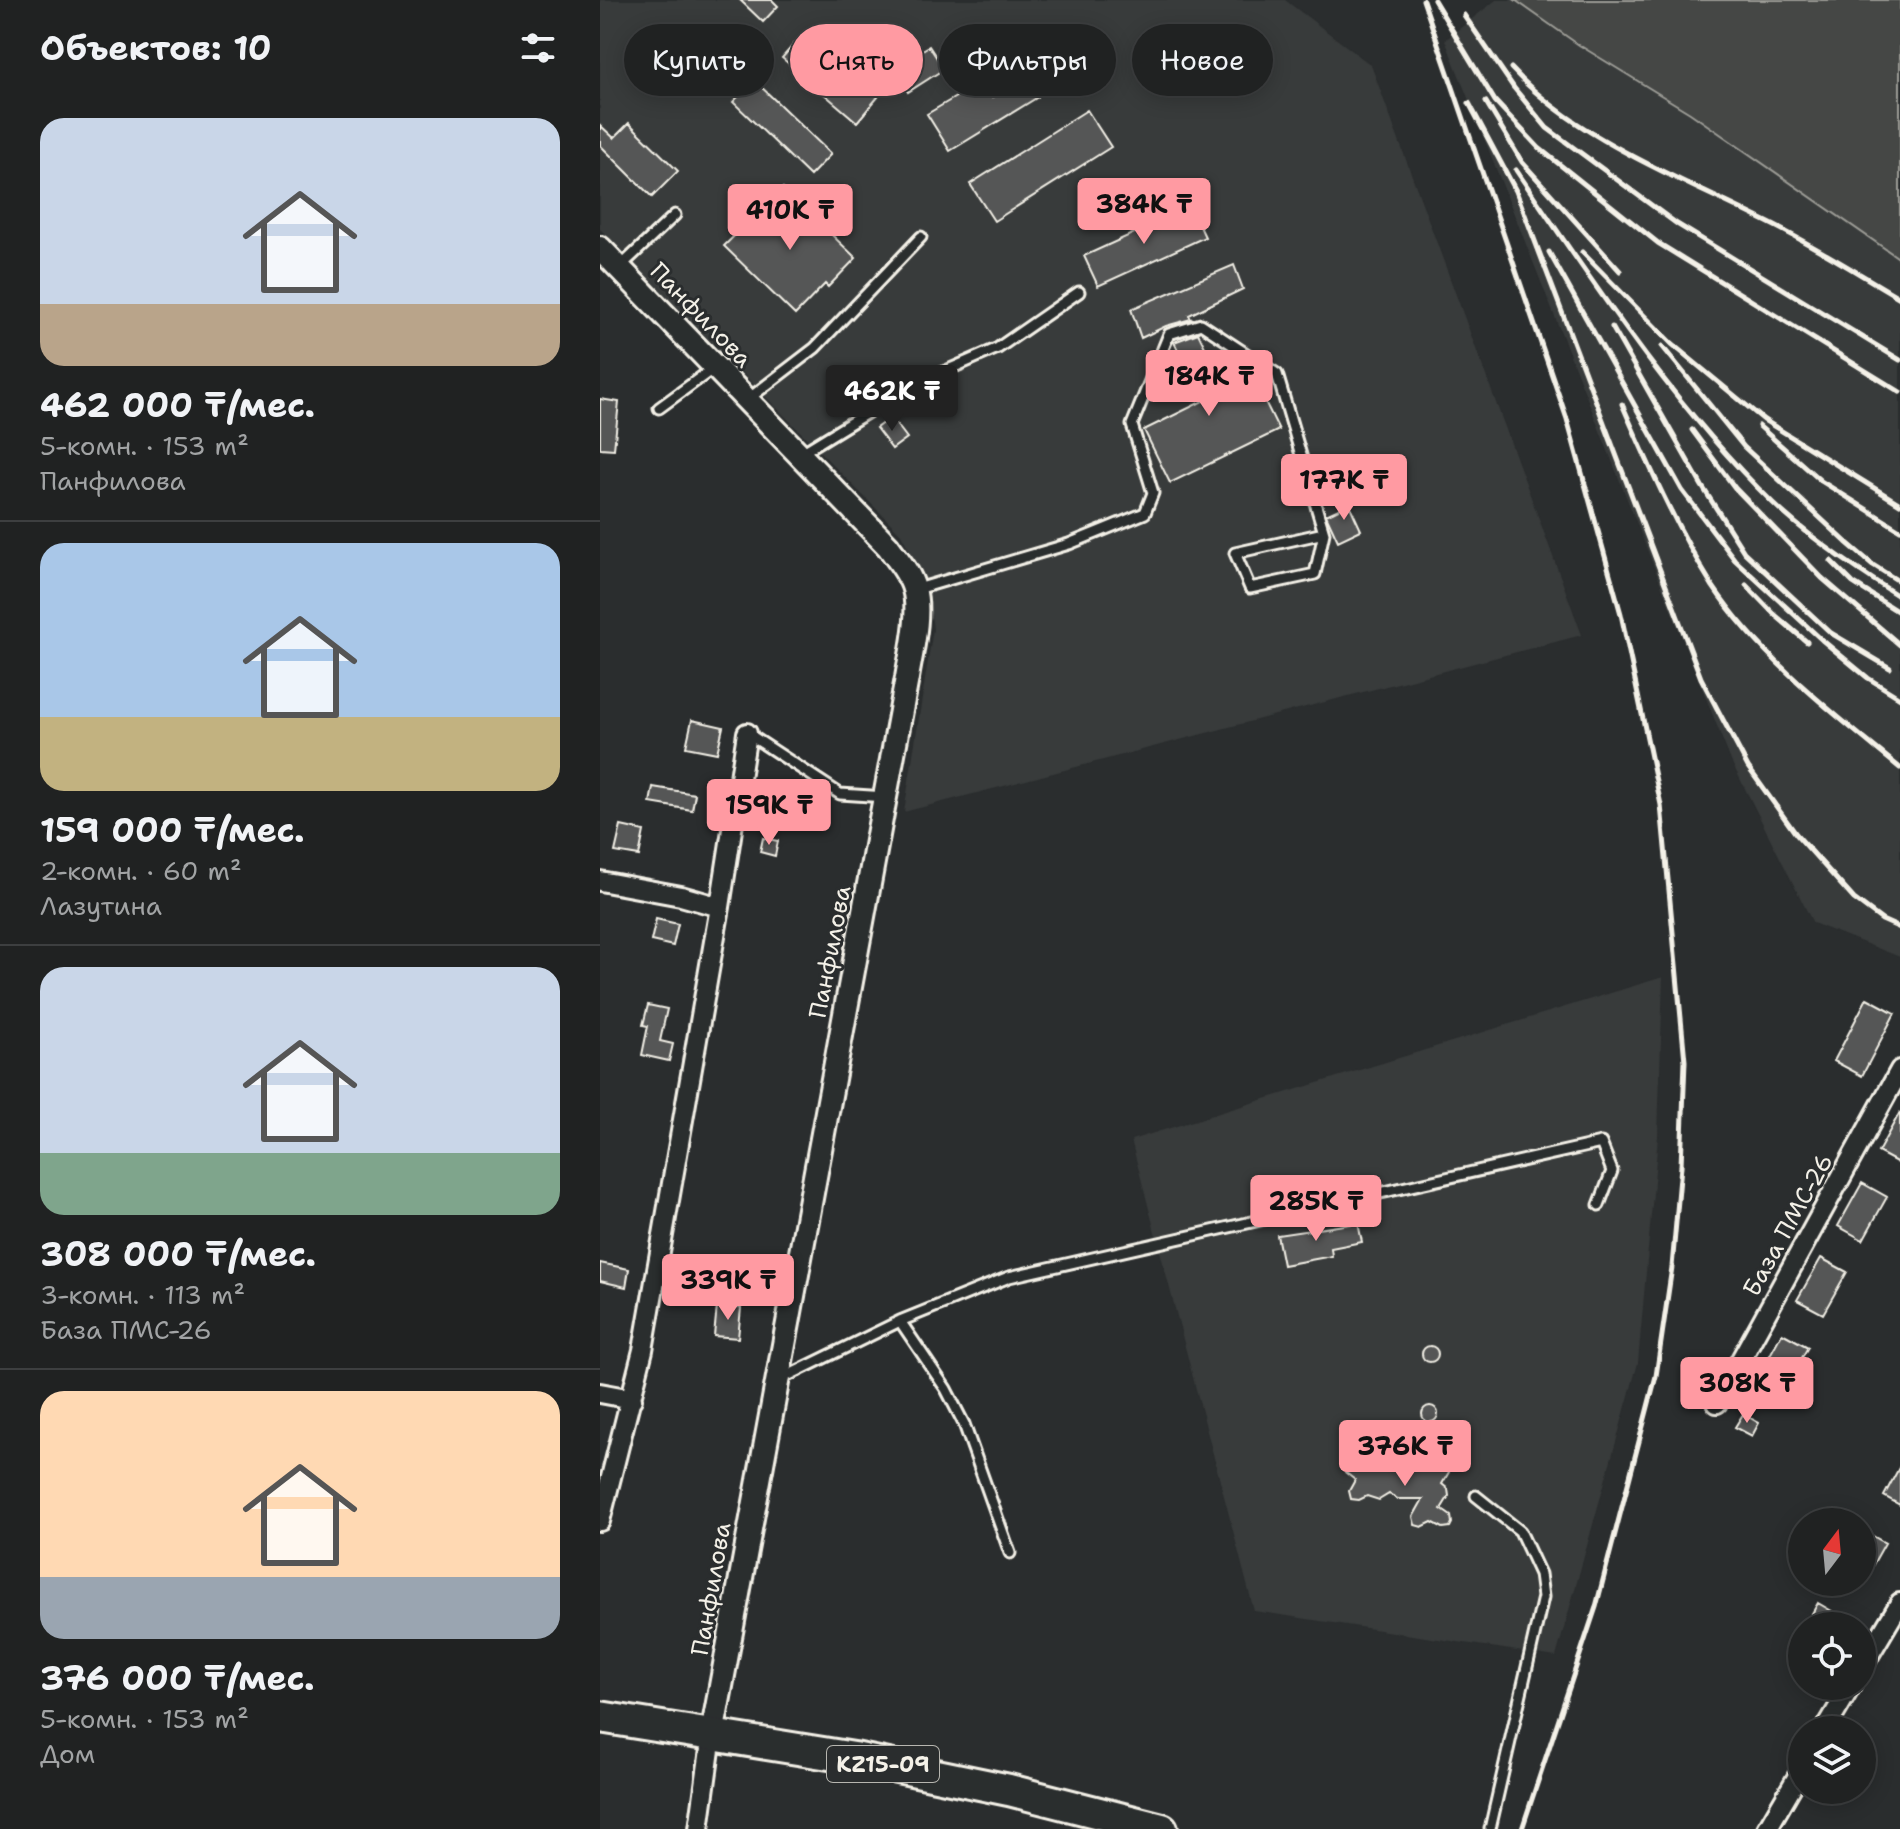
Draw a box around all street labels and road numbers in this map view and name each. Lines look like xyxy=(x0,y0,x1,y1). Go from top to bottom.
street label: Панфилова xyxy=(643,255,759,375)
street label: Панфилова xyxy=(801,883,859,1021)
street label: База ПМС-26 xyxy=(1736,1148,1840,1302)
street label: Панфилова xyxy=(684,1520,738,1658)
road number: KZ15-09 xyxy=(827,1746,939,1782)

